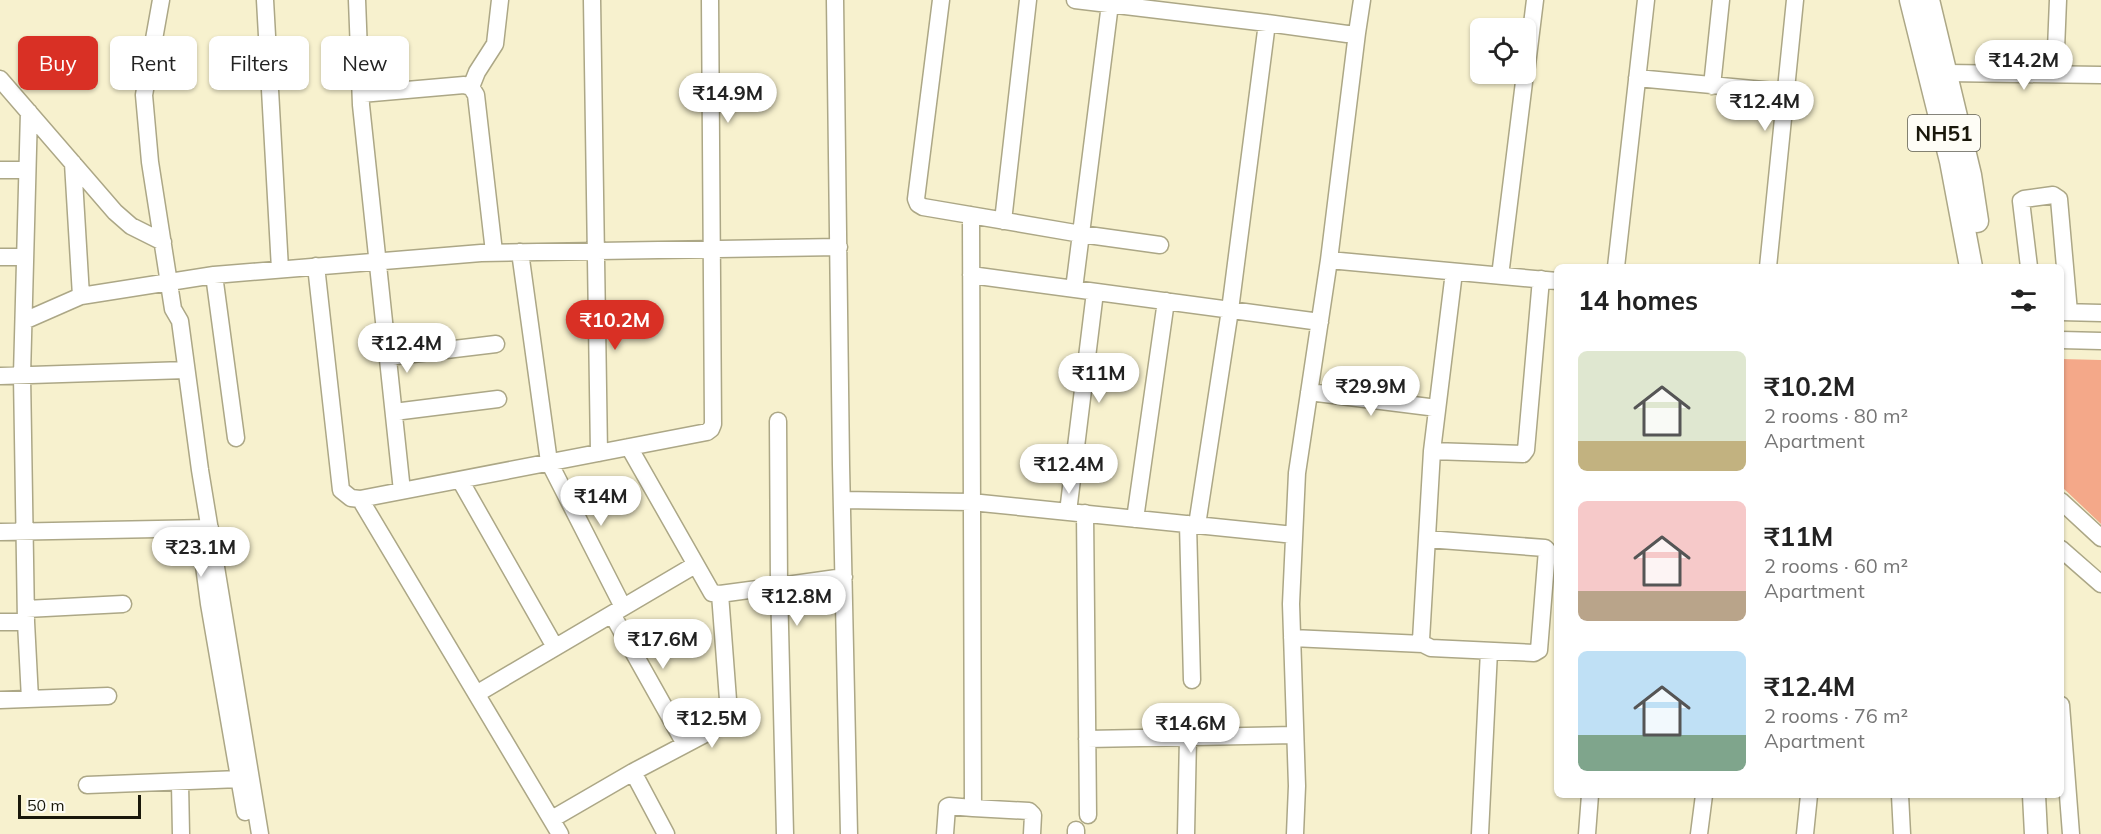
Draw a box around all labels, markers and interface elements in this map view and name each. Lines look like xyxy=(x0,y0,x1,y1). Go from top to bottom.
map controls xyxy=(1470,18,1536,84)
button: locate xyxy=(1470,18,1536,84)
chip: Buy xyxy=(18,36,98,90)
chip: Rent xyxy=(110,36,197,90)
chip: Filters xyxy=(209,36,309,90)
chip: New xyxy=(321,36,409,90)
pin: ₹14.2M xyxy=(1975,40,2073,91)
text: ₹14.2M xyxy=(1989,47,2059,72)
pin: ₹14.9M xyxy=(679,73,777,124)
text: ₹14.9M xyxy=(693,80,763,105)
pin: ₹12.4M xyxy=(1716,81,1814,132)
text: ₹12.4M xyxy=(1730,88,1800,113)
road number: NH51 xyxy=(1908,115,1980,151)
text: 14 homes xyxy=(1578,284,1698,317)
icon: filters xyxy=(2007,284,2040,317)
pin: ₹10.2M xyxy=(566,300,664,351)
text: ₹10.2M xyxy=(580,307,650,332)
pin: ₹12.4M xyxy=(358,323,456,374)
text: ₹12.4M xyxy=(372,330,442,355)
pin: ₹11M xyxy=(1063,353,1135,404)
text: ₹11M xyxy=(1072,360,1126,385)
pin: ₹29.9M xyxy=(1322,366,1420,417)
text: ₹10.2M xyxy=(1764,370,1855,403)
text: ₹29.9M xyxy=(1336,373,1406,398)
icon: home xyxy=(1626,375,1698,447)
text: 2 rooms · 80 m² xyxy=(1764,403,1908,428)
text: Apartment xyxy=(1764,428,1865,453)
pin: ₹12.4M xyxy=(1020,444,1118,495)
text: ₹12.4M xyxy=(1034,451,1104,476)
pin: ₹14M xyxy=(565,476,637,527)
text: ₹14M xyxy=(574,483,628,508)
text: ₹11M xyxy=(1764,520,1833,553)
icon: home xyxy=(1626,525,1698,597)
pin: ₹23.1M xyxy=(152,527,250,578)
text: ₹23.1M xyxy=(166,534,236,559)
text: 2 rooms · 60 m² xyxy=(1764,553,1908,578)
pin: ₹12.8M xyxy=(748,576,846,627)
text: Apartment xyxy=(1764,578,1865,603)
text: ₹12.8M xyxy=(762,583,832,608)
pin: ₹17.6M xyxy=(614,619,712,670)
text: ₹17.6M xyxy=(628,626,698,651)
text: ₹12.4M xyxy=(1764,670,1855,703)
icon: home xyxy=(1626,675,1698,747)
pin: ₹12.5M xyxy=(663,698,761,749)
pin: ₹14.6M xyxy=(1142,703,1240,754)
text: 2 rooms · 76 m² xyxy=(1764,703,1908,728)
text: ₹12.5M xyxy=(677,705,747,730)
text: ₹14.6M xyxy=(1156,710,1226,735)
text: Apartment xyxy=(1764,728,1865,753)
scale bar xyxy=(18,792,141,820)
text: 50 m xyxy=(27,795,64,815)

